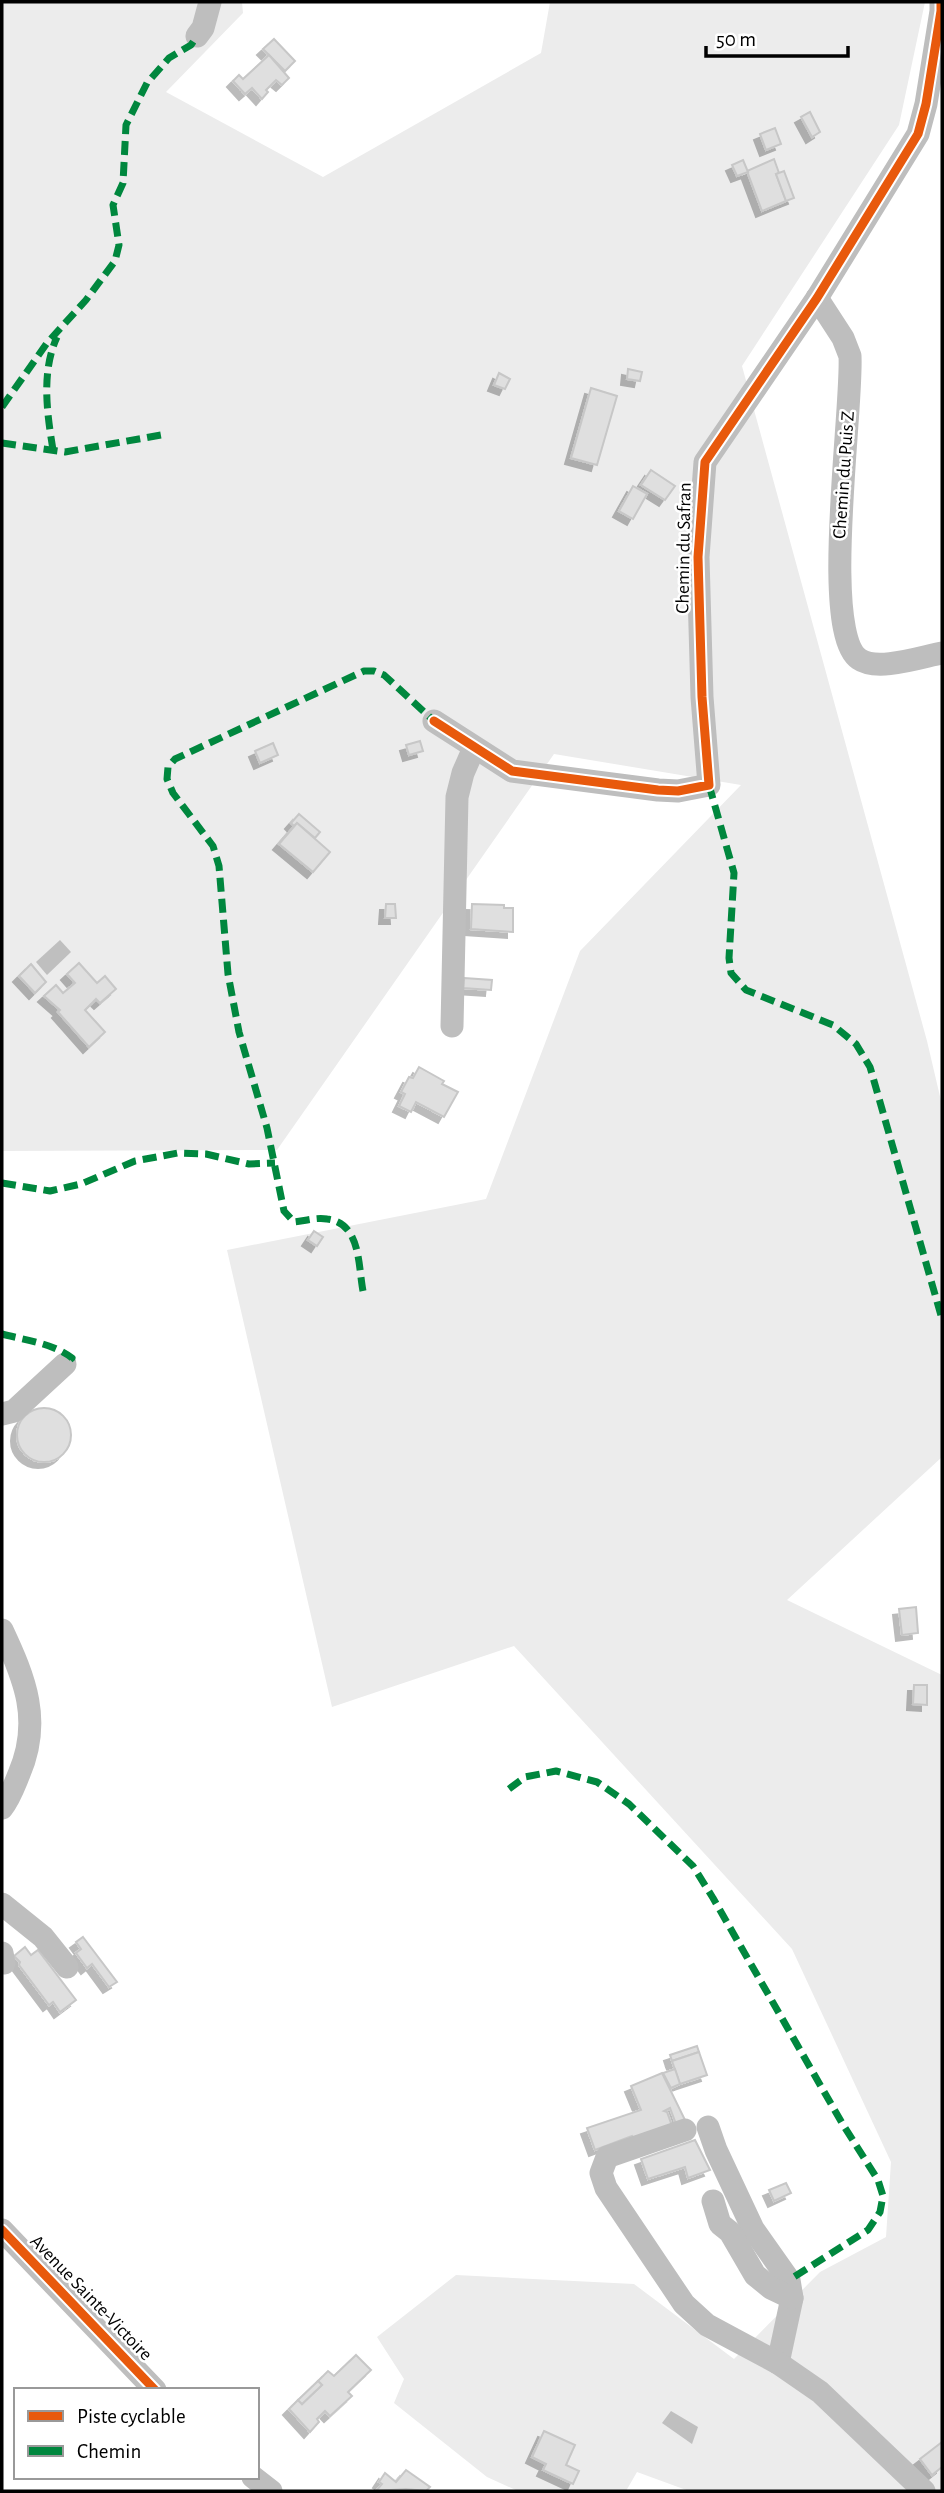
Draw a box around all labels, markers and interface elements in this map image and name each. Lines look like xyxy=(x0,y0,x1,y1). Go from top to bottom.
scale bar xyxy=(706,14,848,58)
text: 50 m xyxy=(716,29,756,50)
street label: Chemin du Puis Z xyxy=(830,410,858,540)
street label: Chemin du Safran xyxy=(673,482,695,614)
street label: Avenue Sainte-Victoire xyxy=(26,2232,156,2364)
legend xyxy=(14,2388,259,2479)
text: Piste cyclable xyxy=(77,2406,186,2427)
text: Chemin xyxy=(77,2441,141,2462)

